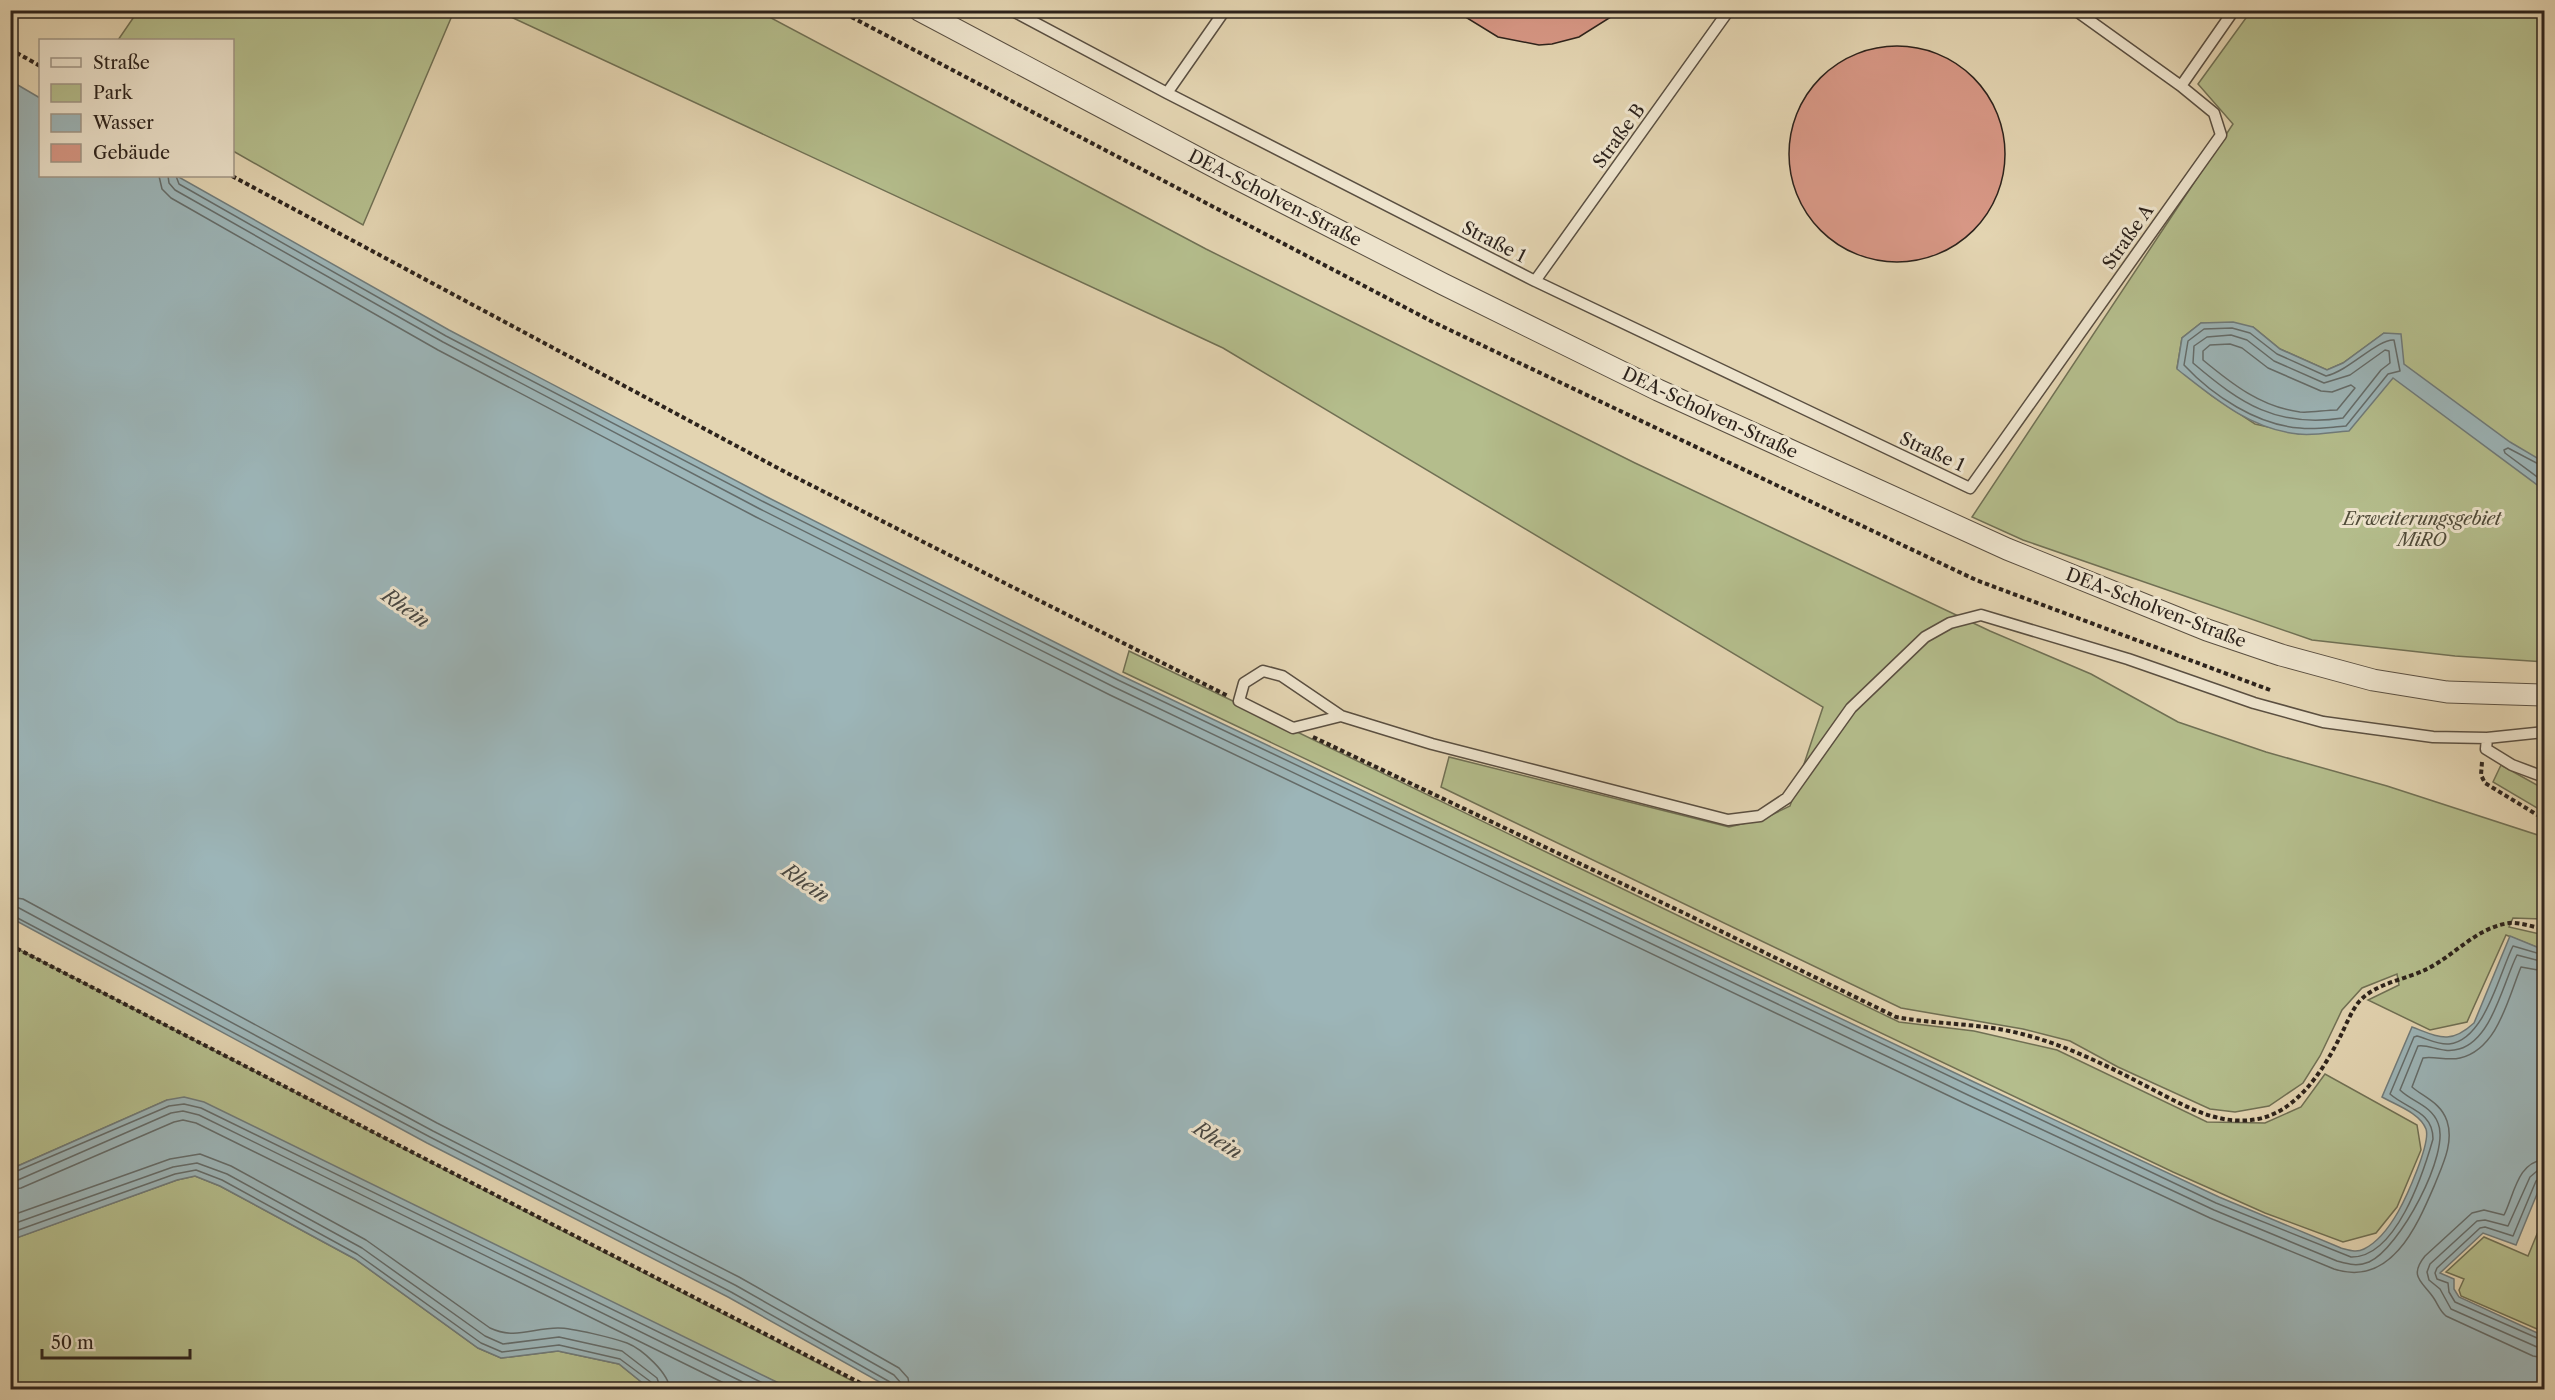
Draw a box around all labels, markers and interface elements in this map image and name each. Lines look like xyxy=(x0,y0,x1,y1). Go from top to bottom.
legend xyxy=(39,39,234,177)
text: Straße xyxy=(93,52,150,74)
text: Park xyxy=(93,82,134,104)
street label: Straße B xyxy=(1588,100,1650,172)
text: Wasser xyxy=(92,112,154,134)
text: Gebäude xyxy=(93,142,170,164)
street label: DEA-Scholven-Straße xyxy=(1185,145,1365,251)
street label: Straße A xyxy=(2098,200,2159,274)
street label: Straße 1 xyxy=(1458,217,1530,268)
street label: DEA-Scholven-Straße xyxy=(1619,363,1801,463)
street label: Straße 1 xyxy=(1896,427,1968,477)
park label: Erweiterungsgebiet MiRO xyxy=(2341,508,2503,551)
street label: DEA-Scholven-Straße xyxy=(2063,563,2249,653)
water label: Rhein xyxy=(376,582,434,633)
water label: Rhein xyxy=(776,857,834,908)
water label: Rhein xyxy=(1188,1115,1247,1164)
scale bar xyxy=(42,1322,190,1360)
text: 50 m xyxy=(51,1332,94,1354)

